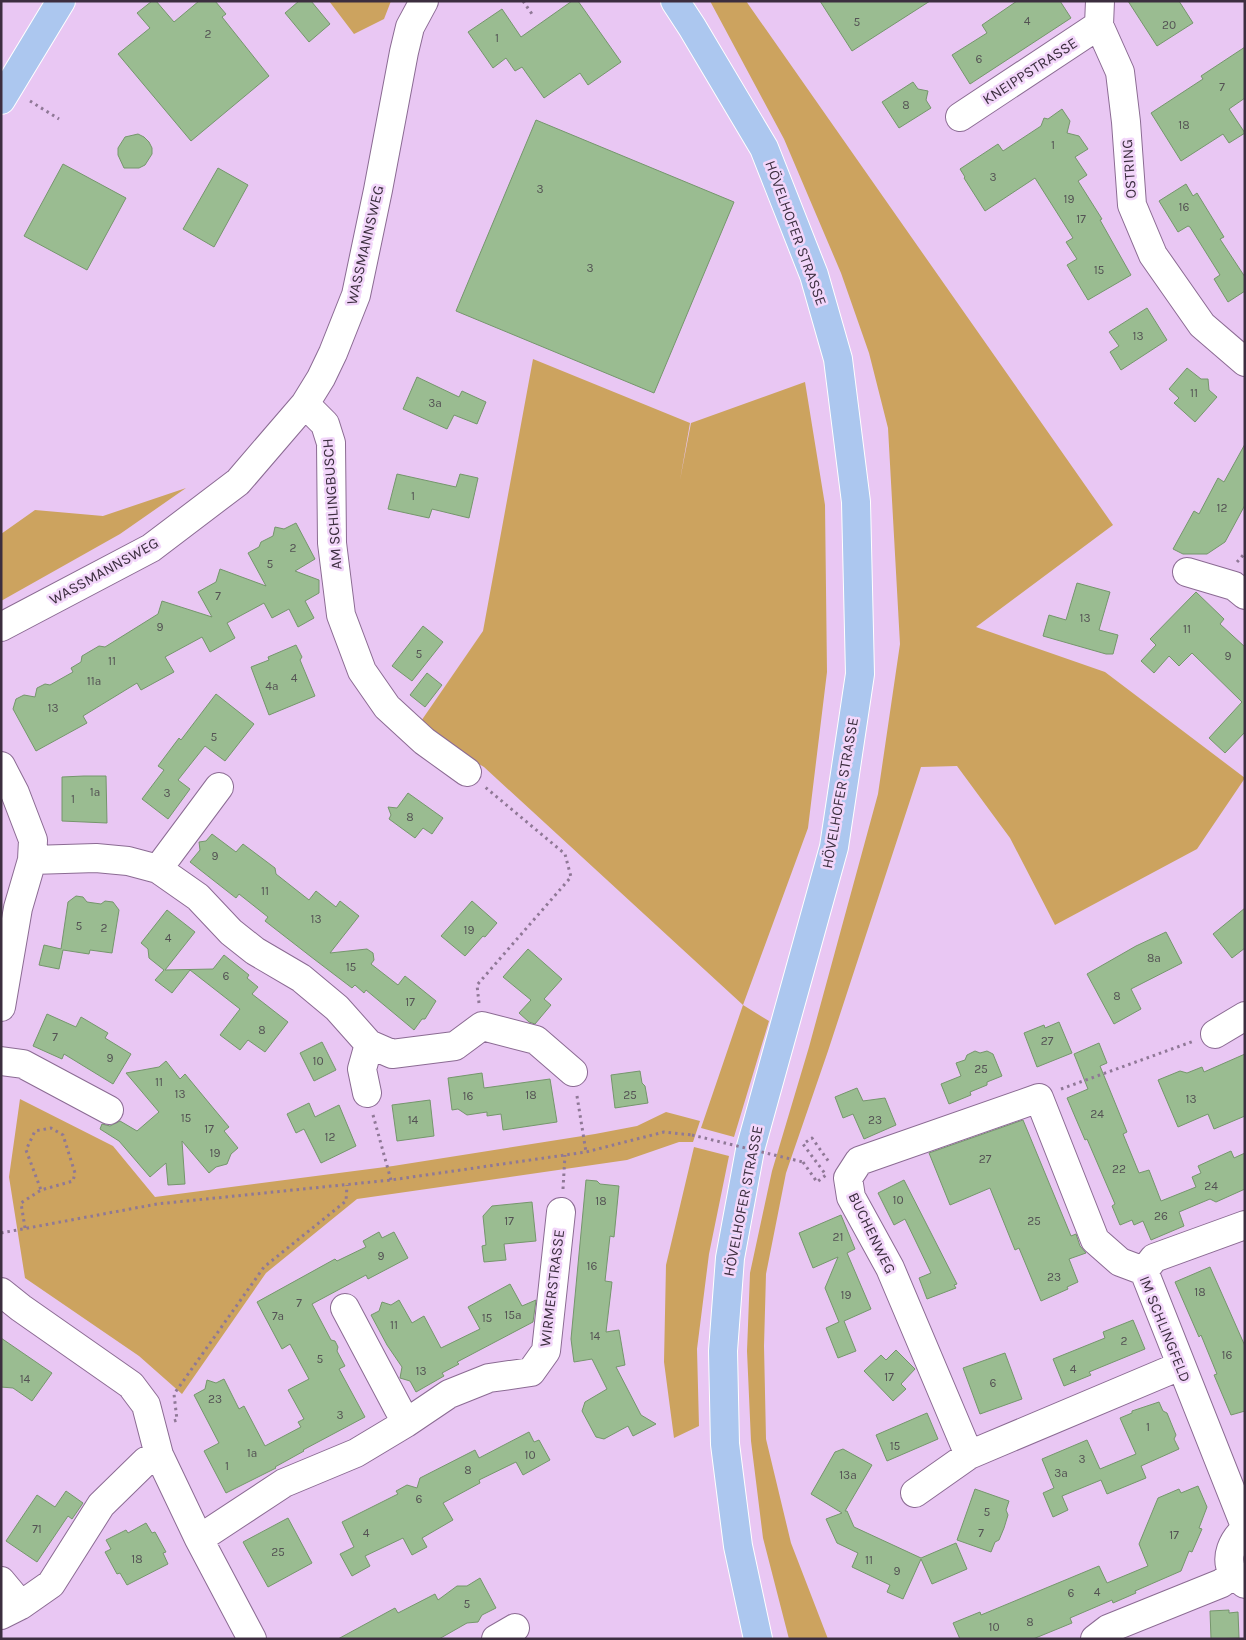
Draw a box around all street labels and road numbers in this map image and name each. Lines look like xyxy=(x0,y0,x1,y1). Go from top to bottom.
street label: KNEIPPSTRASSE xyxy=(979,34,1081,108)
street label: OSTRING xyxy=(1118,139,1140,199)
street label: HÖVELHOFER STRASSE xyxy=(761,158,831,308)
street label: WASSMANNSWEG xyxy=(342,183,388,307)
street label: AM SCHLINGBUSCH xyxy=(318,438,346,570)
street label: WASSMANNSWEG xyxy=(46,534,162,608)
street label: HÖVELHOFER STRASSE xyxy=(818,716,862,870)
street label: HÖVELHOFER STRASSE xyxy=(720,1124,766,1278)
street label: BUCHENWEG xyxy=(845,1189,899,1277)
street label: WIRMERSTRASSE xyxy=(536,1228,568,1348)
street label: IM SCHLINGFELD xyxy=(1135,1273,1195,1385)

